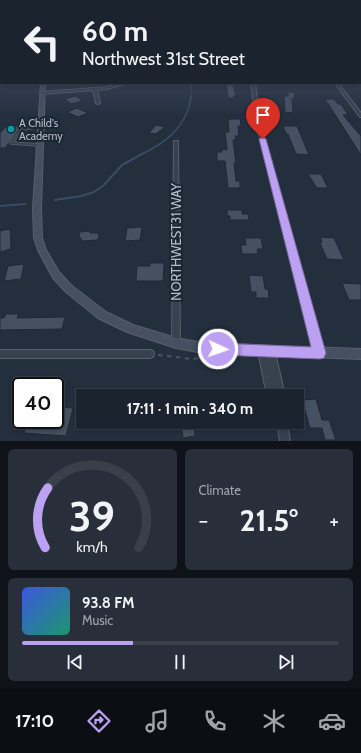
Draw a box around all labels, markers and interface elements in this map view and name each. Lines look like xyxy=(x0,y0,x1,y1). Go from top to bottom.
text: 60 m xyxy=(82,14,148,48)
icon: left xyxy=(16,16,68,68)
text: Northwest 31st Street xyxy=(82,48,245,70)
pin xyxy=(246,98,280,139)
icon: arrive xyxy=(252,104,274,126)
place label: A Child's Academy xyxy=(19,116,63,143)
marker: A Child's Academy xyxy=(6,124,16,134)
street label: NORTHWEST31 WAY xyxy=(168,183,184,301)
position arrow xyxy=(197,328,239,370)
speed limit sign: 40 xyxy=(12,377,64,429)
text: 17:11 · 1 min · 340 m xyxy=(127,400,253,418)
text: Climate xyxy=(199,482,241,498)
text: 39 xyxy=(69,490,115,540)
text: 21.5° xyxy=(240,502,298,539)
text: − xyxy=(199,507,208,534)
text: + xyxy=(329,507,339,534)
text: km/h xyxy=(77,537,108,555)
text: 93.8 FM xyxy=(82,594,134,612)
text: Music xyxy=(82,612,113,628)
icon: previous xyxy=(64,651,86,673)
icon: pause xyxy=(169,651,191,673)
icon: next xyxy=(275,651,297,673)
icon: directions xyxy=(85,707,113,735)
icon: music xyxy=(143,707,171,735)
icon: phone xyxy=(201,707,229,735)
icon: climate xyxy=(260,707,288,735)
icon: car xyxy=(318,707,346,735)
text: 17:10 xyxy=(15,710,54,732)

